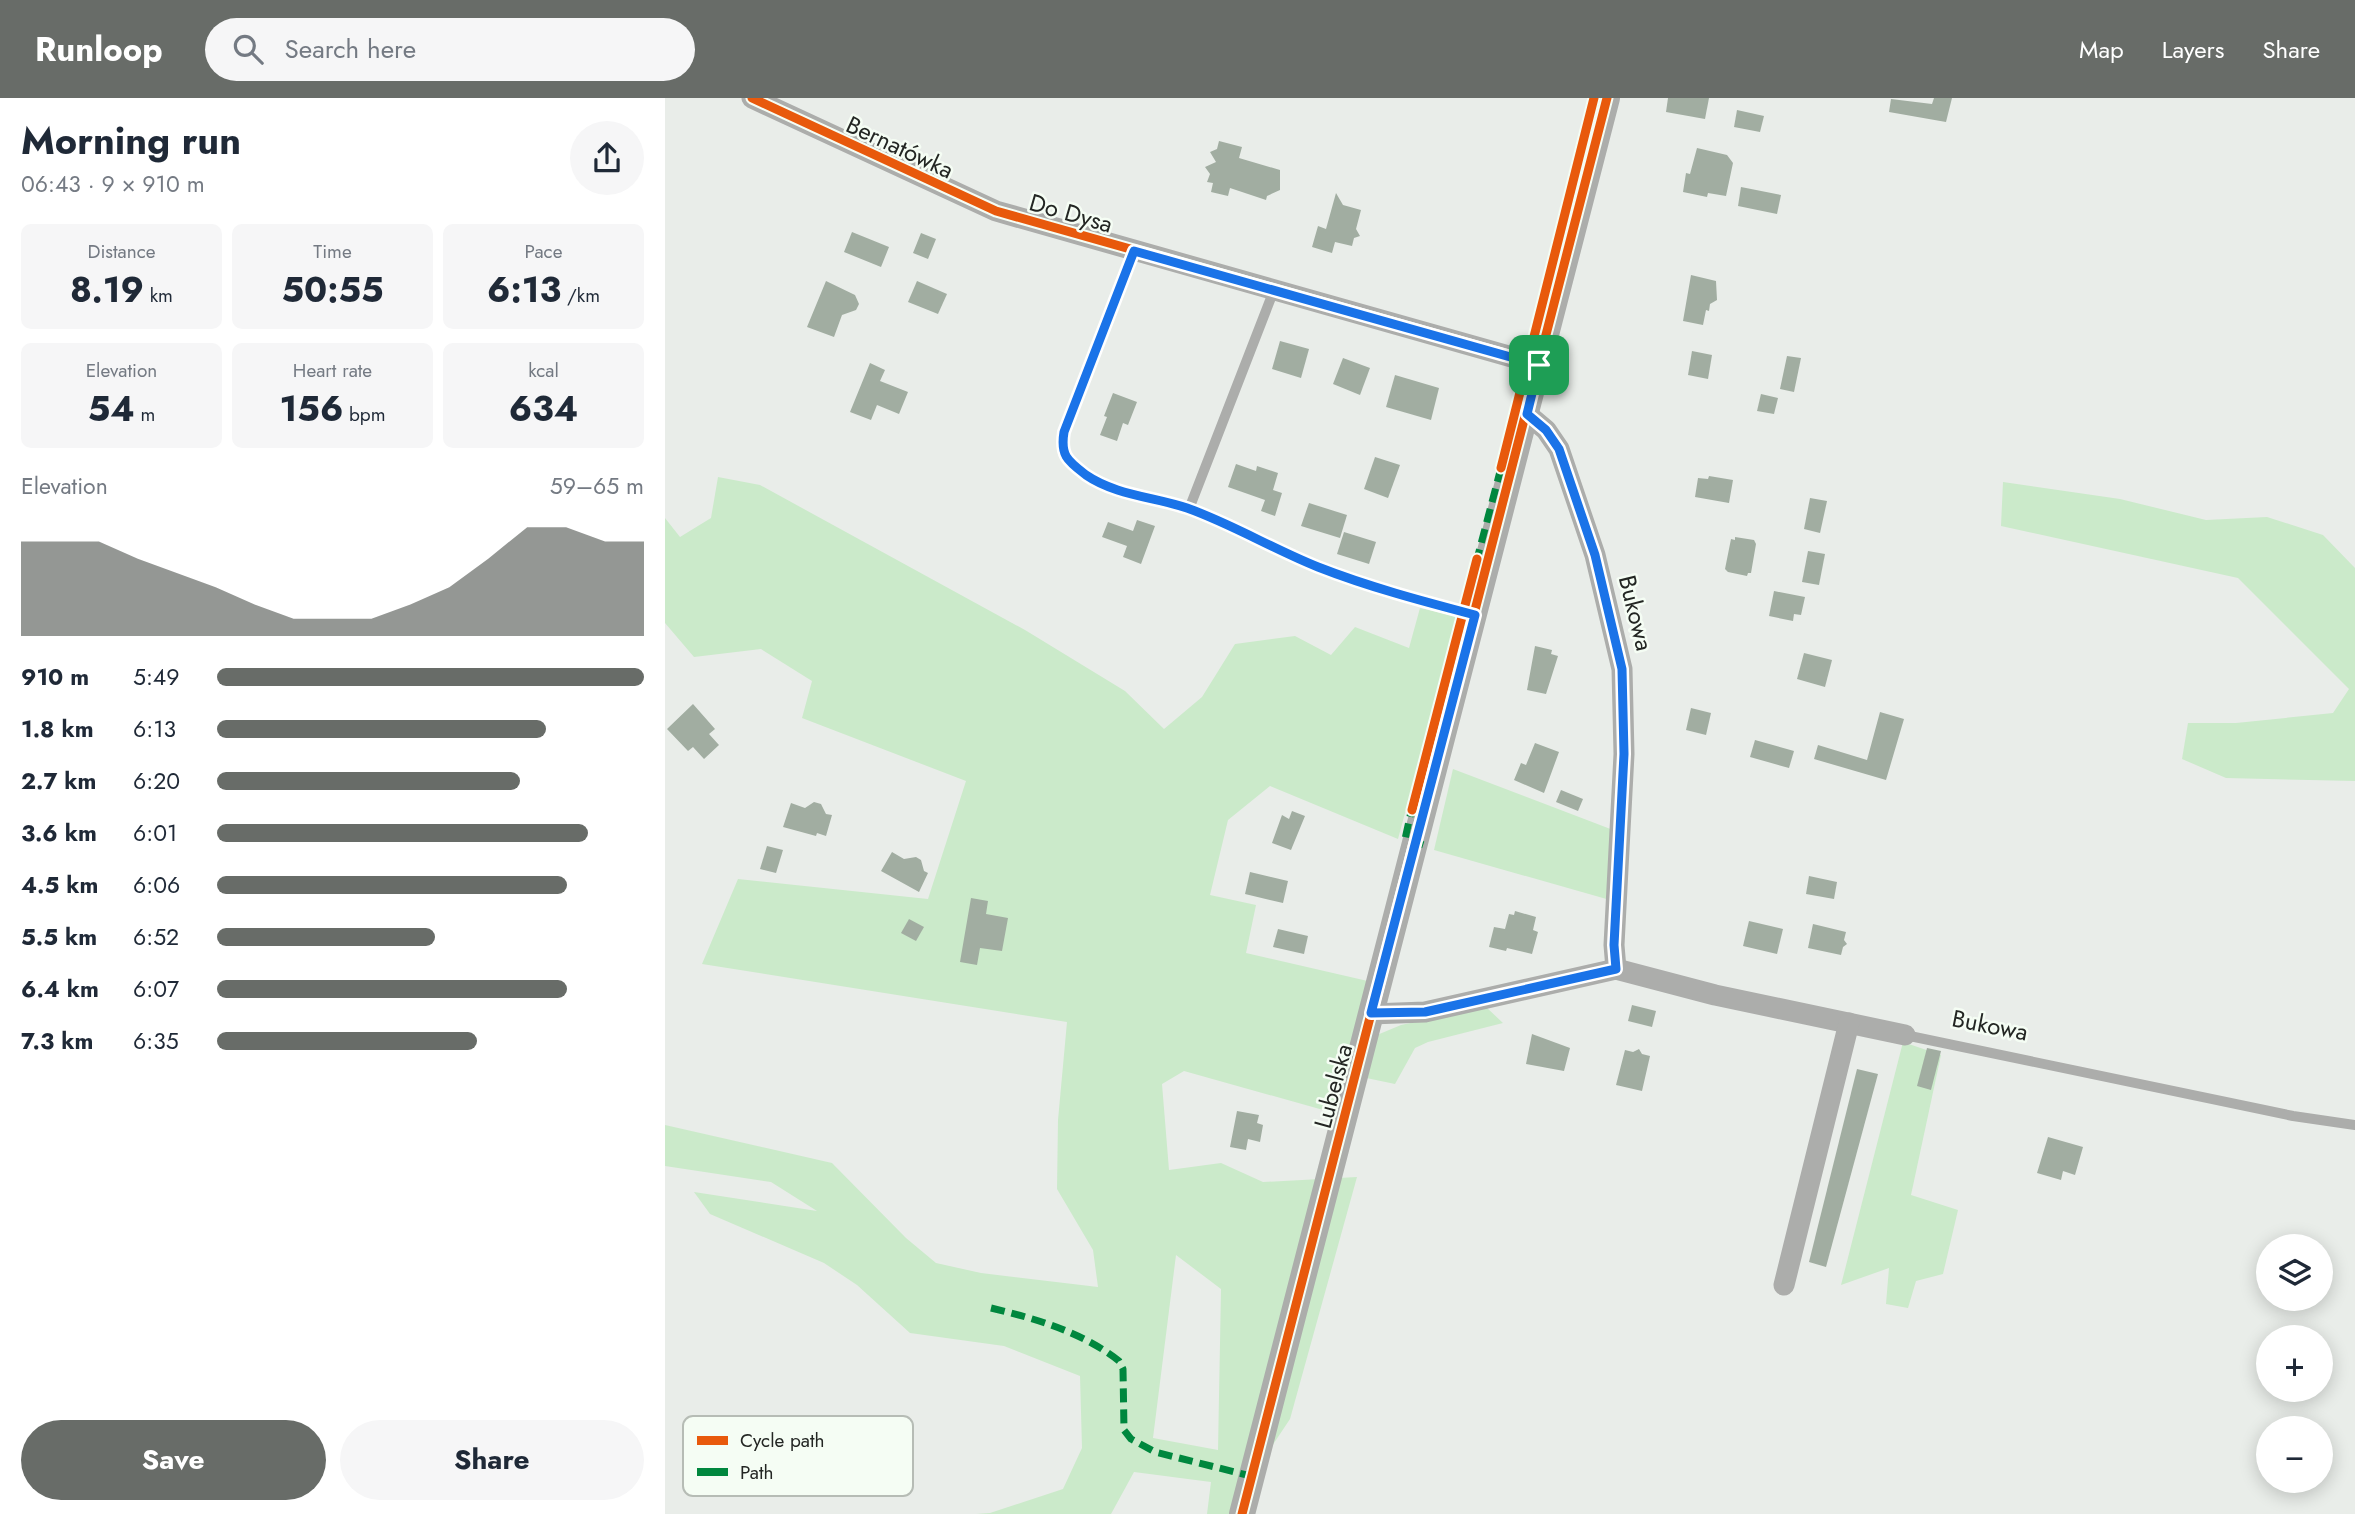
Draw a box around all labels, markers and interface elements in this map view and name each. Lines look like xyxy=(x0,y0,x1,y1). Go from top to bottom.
search box xyxy=(205,18,695,81)
text: Runloop xyxy=(35,26,163,73)
icon: search xyxy=(229,30,267,68)
text: Search here xyxy=(285,30,416,68)
text: Map xyxy=(2079,32,2124,67)
text: Layers xyxy=(2162,32,2224,67)
text: Share xyxy=(2262,32,2320,67)
street label: Bernatówka xyxy=(840,107,960,187)
text: Morning run xyxy=(21,113,241,168)
button: share xyxy=(570,121,644,195)
text: 06:43 · 9 × 910 m xyxy=(21,167,205,201)
street label: Do Dysa xyxy=(1025,184,1117,242)
text: Distance xyxy=(87,238,156,265)
text: Time xyxy=(313,238,352,265)
text: Pace xyxy=(525,238,562,265)
text: 8.19 xyxy=(70,265,144,315)
text: 50:55 xyxy=(281,265,384,315)
text: 6:13 xyxy=(487,265,561,315)
text: km xyxy=(144,282,173,309)
text: /km xyxy=(561,282,600,309)
pin xyxy=(1509,335,1569,395)
icon: arrive xyxy=(1520,346,1558,384)
text: Elevation xyxy=(86,357,157,384)
text: Heart rate xyxy=(293,357,372,384)
text: kcal xyxy=(528,357,559,384)
text: 54 xyxy=(88,384,135,434)
text: 156 xyxy=(280,384,343,434)
text: 634 xyxy=(509,384,578,434)
text: m xyxy=(135,401,155,428)
text: bpm xyxy=(343,401,386,428)
text: Elevation xyxy=(21,469,108,503)
text: 59–65 m xyxy=(550,469,644,503)
street label: Bukowa xyxy=(1610,572,1662,654)
text: 910 m xyxy=(21,660,89,694)
text: 5:49 xyxy=(133,660,180,694)
text: 1.8 km xyxy=(21,712,94,746)
text: 6:13 xyxy=(133,712,176,746)
text: 2.7 km xyxy=(21,764,96,798)
text: 6:20 xyxy=(133,764,180,798)
text: 3.6 km xyxy=(21,816,97,850)
text: 6:01 xyxy=(133,816,177,850)
text: 4.5 km xyxy=(21,868,98,902)
text: 6:06 xyxy=(133,868,180,902)
text: 5.5 km xyxy=(21,920,97,954)
text: 6:52 xyxy=(133,920,179,954)
text: 6.4 km xyxy=(21,972,99,1006)
text: 6:07 xyxy=(133,972,179,1006)
street label: Bukowa xyxy=(1949,1000,2031,1050)
text: 7.3 km xyxy=(21,1024,93,1058)
text: 6:35 xyxy=(133,1024,179,1058)
street label: Lubelska xyxy=(1305,1040,1361,1132)
map controls xyxy=(2256,1234,2333,1493)
button: layers xyxy=(2256,1234,2333,1311)
button: + xyxy=(2256,1325,2333,1402)
legend xyxy=(683,1416,913,1496)
button: − xyxy=(2256,1416,2333,1493)
button: Save xyxy=(21,1420,326,1500)
button: Share xyxy=(340,1420,644,1500)
text: Cycle path xyxy=(740,1427,825,1454)
text: Path xyxy=(740,1459,774,1486)

